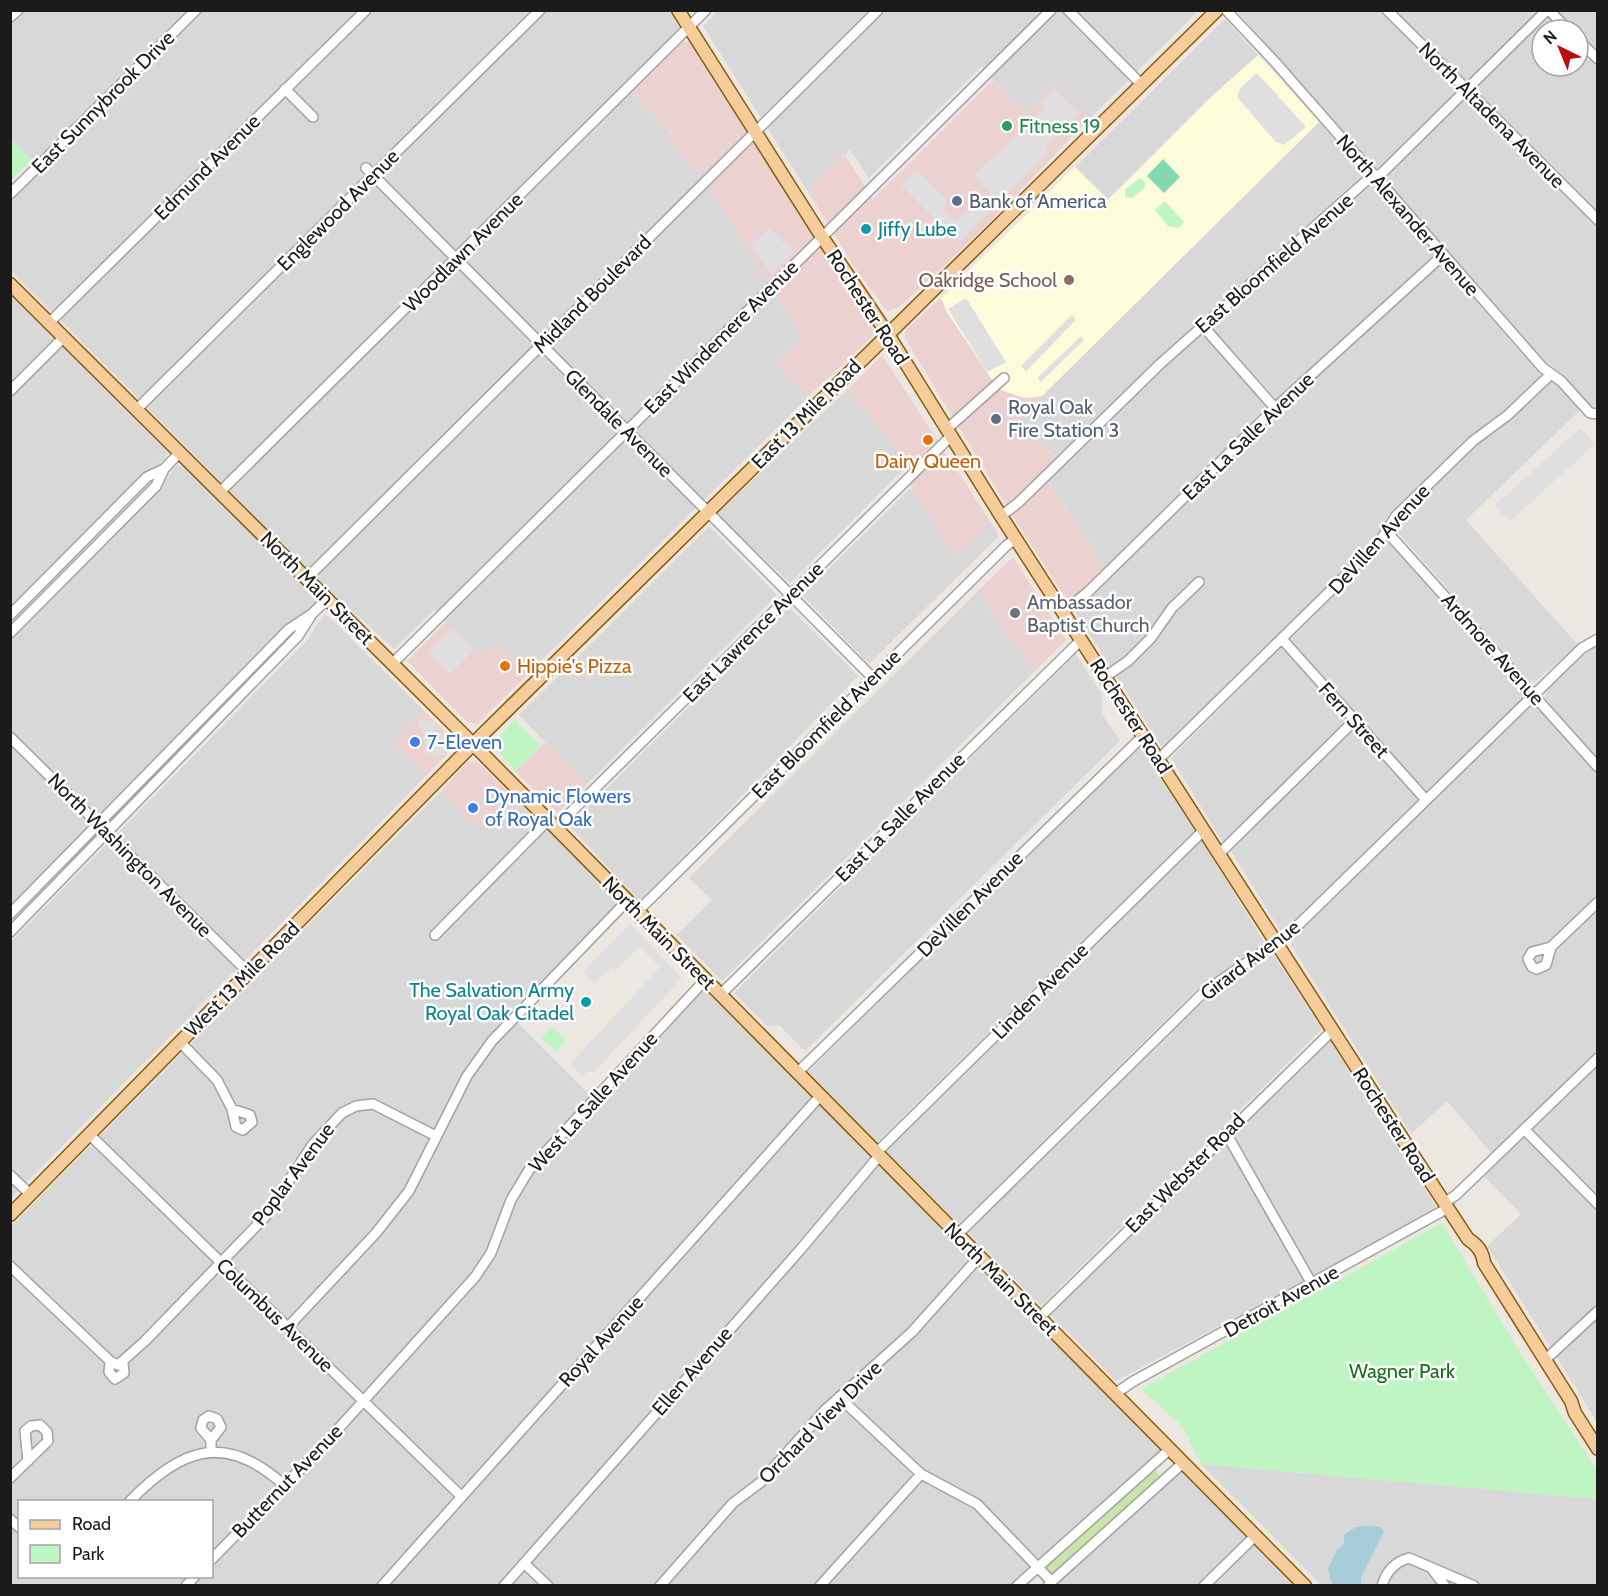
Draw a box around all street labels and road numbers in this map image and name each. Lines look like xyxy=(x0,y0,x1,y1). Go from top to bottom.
street label: East Sunnybrook Drive xyxy=(27,26,179,178)
street label: North Altadena Avenue xyxy=(1414,37,1570,193)
street label: Edmund Avenue xyxy=(149,109,265,225)
street label: North Alexander Avenue xyxy=(1331,129,1485,301)
street label: Englewood Avenue xyxy=(272,144,404,276)
street label: Woodlawn Avenue xyxy=(398,187,528,317)
street label: East Bloomfield Avenue xyxy=(1190,188,1358,338)
street label: Midland Boulevard xyxy=(528,230,656,358)
street label: Rochester Road xyxy=(822,245,914,369)
street label: East Windemere Avenue xyxy=(639,255,803,419)
street label: East 13 Mile Road xyxy=(746,354,866,474)
street label: Glendale Avenue xyxy=(560,364,678,482)
street label: East La Salle Avenue xyxy=(1177,367,1319,505)
street label: DeVillen Avenue xyxy=(1323,479,1435,599)
street label: North Main Street xyxy=(255,526,379,650)
street label: East Lawrence Avenue xyxy=(678,557,828,707)
street label: Ardmore Avenue xyxy=(1436,588,1550,710)
street label: East Bloomfield Avenue xyxy=(747,645,905,803)
street label: Rochester Road xyxy=(1085,654,1177,778)
street label: Fern Street xyxy=(1314,677,1394,763)
street label: East La Salle Avenue xyxy=(830,747,970,887)
street label: North Washington Avenue xyxy=(43,768,217,942)
street label: DeVillen Avenue xyxy=(912,846,1028,962)
street label: North Main Street xyxy=(597,871,721,995)
street label: Girard Avenue xyxy=(1195,915,1305,1005)
street label: West 13 Mile Road xyxy=(180,917,304,1041)
street label: Linden Avenue xyxy=(987,938,1093,1044)
street label: West La Salle Avenue xyxy=(524,1027,662,1177)
street label: Rochester Road xyxy=(1348,1063,1440,1187)
street label: East Webster Road xyxy=(1120,1108,1250,1238)
street label: Poplar Avenue xyxy=(247,1118,339,1230)
street label: North Main Street xyxy=(939,1217,1063,1341)
street label: Columbus Avenue xyxy=(211,1253,339,1377)
street label: Detroit Avenue xyxy=(1219,1260,1343,1342)
street label: Royal Avenue xyxy=(554,1290,648,1392)
street label: Ellen Avenue xyxy=(647,1322,737,1420)
street label: Orchard View Drive xyxy=(754,1356,886,1488)
street label: Butternut Avenue xyxy=(227,1419,347,1543)

